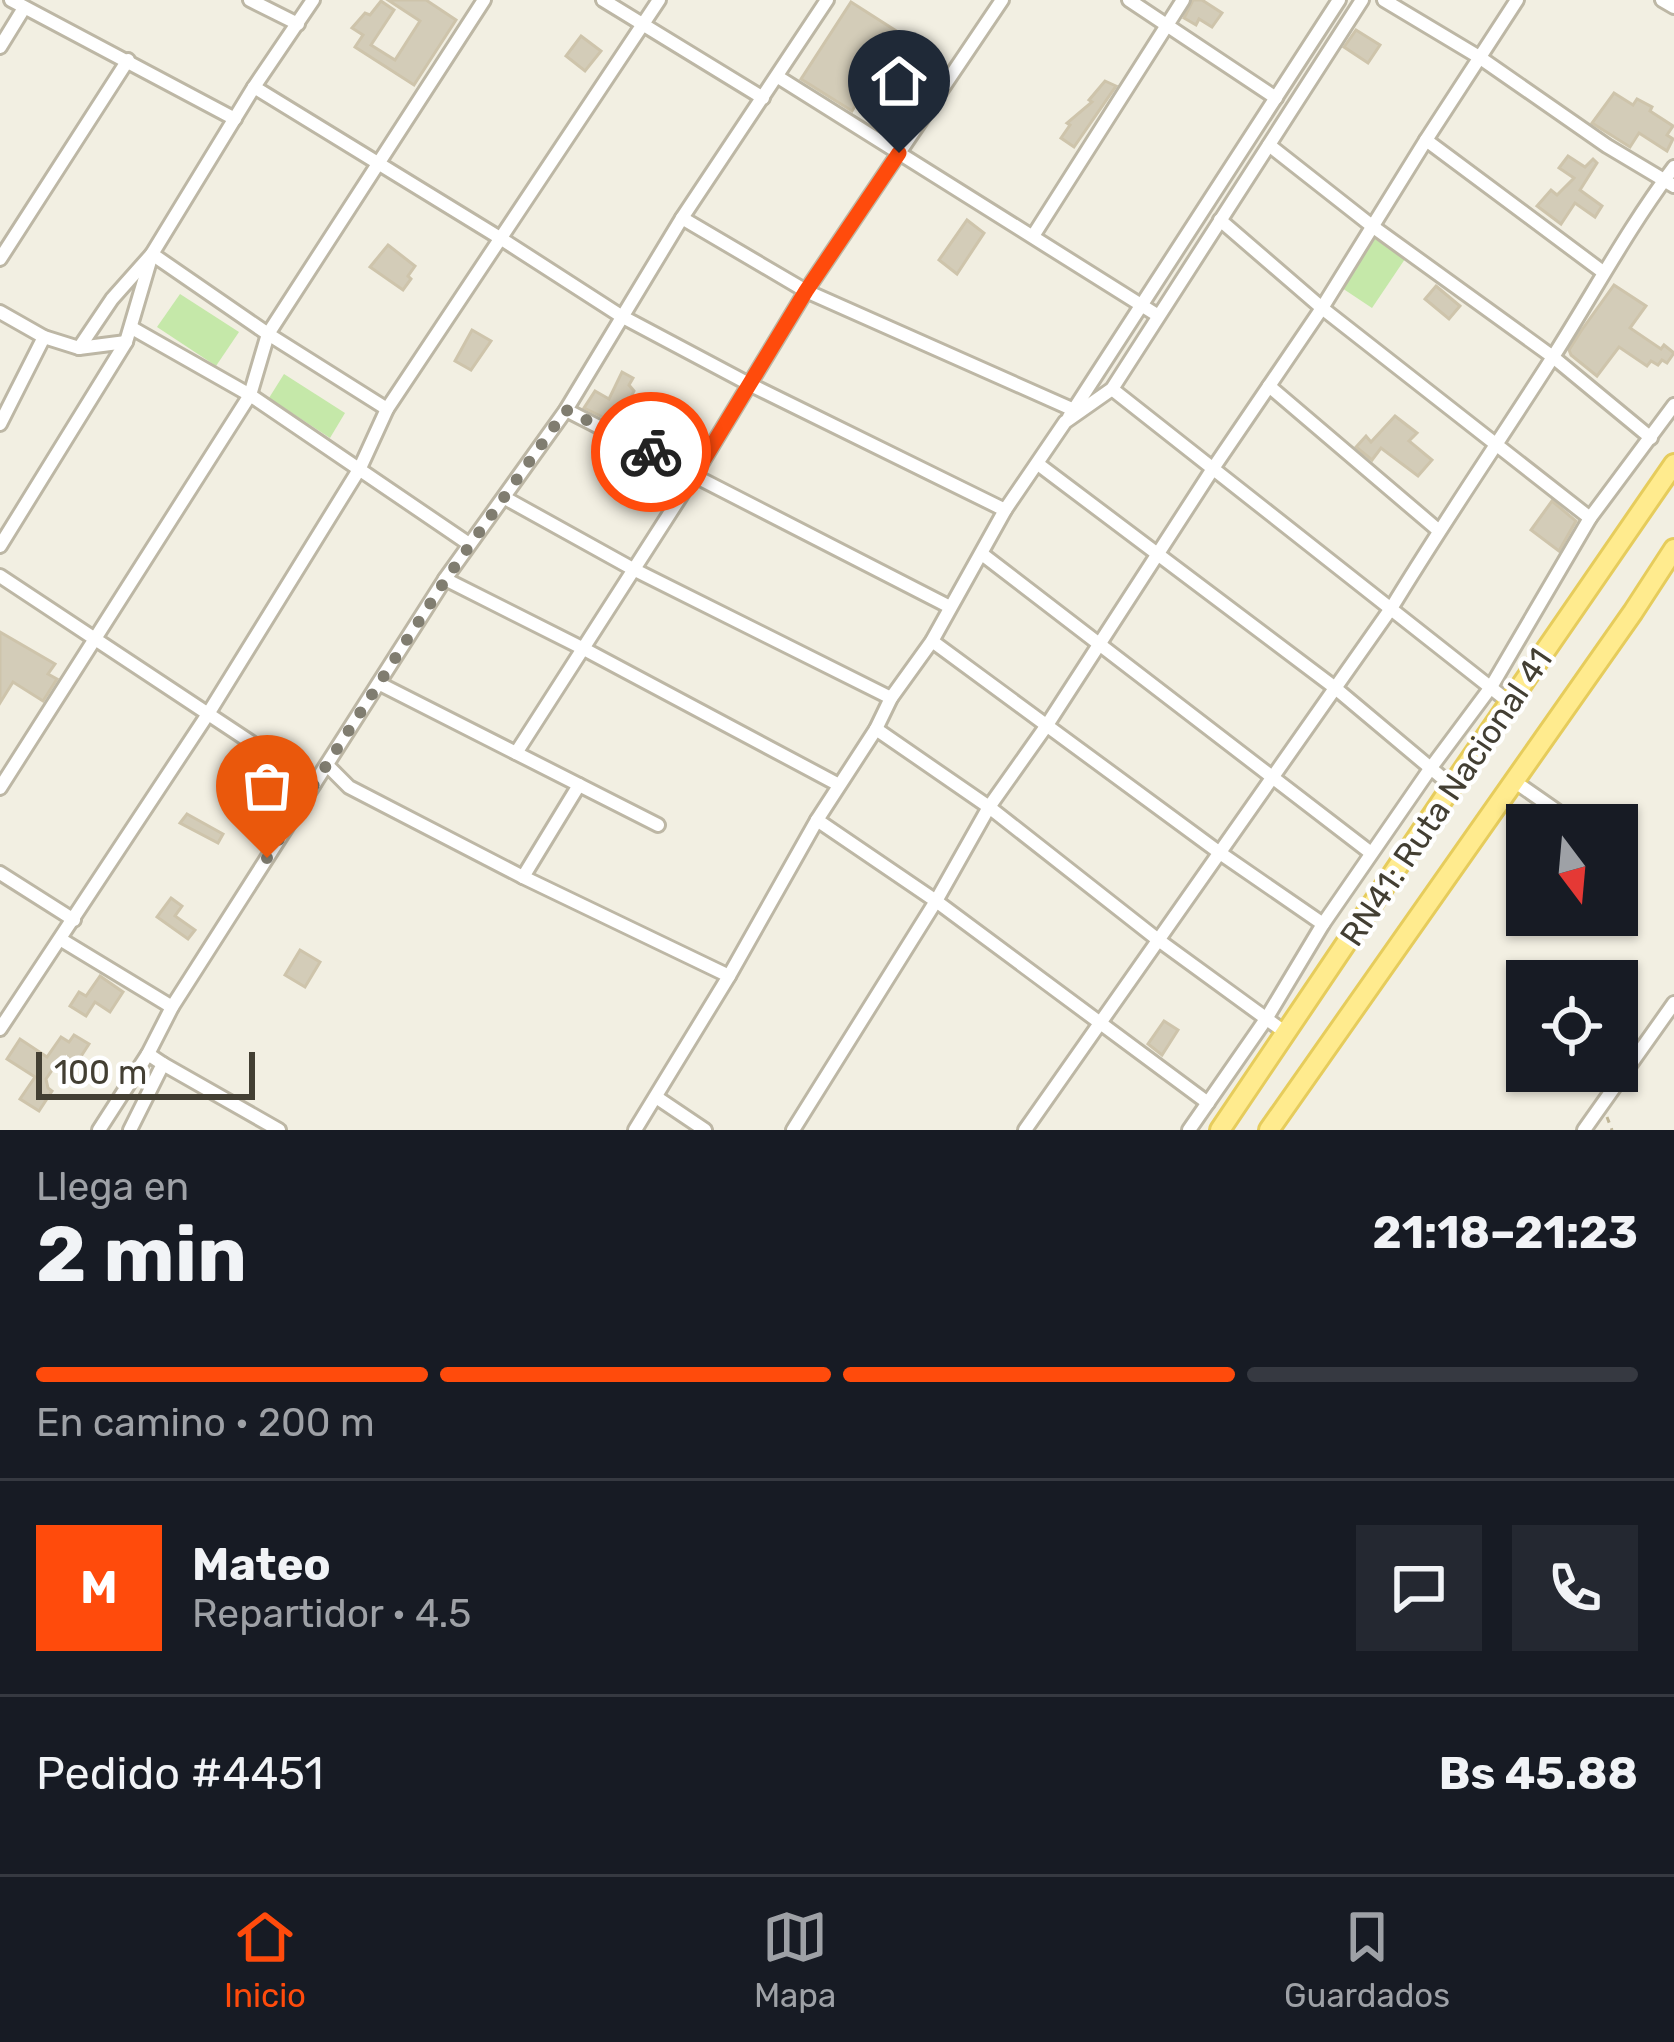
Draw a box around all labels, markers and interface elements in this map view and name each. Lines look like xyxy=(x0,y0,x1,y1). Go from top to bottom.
pin xyxy=(848,30,950,153)
icon: home xyxy=(866,48,932,114)
courier xyxy=(591,392,711,512)
icon: bike xyxy=(618,419,684,485)
street label: RN41: Ruta Nacional 41 xyxy=(1332,641,1560,953)
pin xyxy=(216,735,318,858)
icon: bag xyxy=(234,753,300,819)
north arrow xyxy=(1506,804,1638,936)
map controls xyxy=(1506,804,1638,1092)
button: locate xyxy=(1506,960,1638,1092)
scale bar xyxy=(36,1046,255,1099)
text: 100 m xyxy=(54,1053,147,1092)
text: Llega en xyxy=(36,1164,189,1210)
text: 21:18–21:23 xyxy=(1372,1206,1638,1259)
text: 2 min xyxy=(36,1208,247,1301)
text: En camino · 200 m xyxy=(36,1400,375,1446)
button: chat xyxy=(1356,1525,1482,1651)
button: phone xyxy=(1512,1525,1638,1651)
text: Mateo xyxy=(192,1538,331,1591)
text: M xyxy=(80,1561,118,1614)
text: Repartidor · 4.5 xyxy=(192,1591,472,1637)
text: Pedido #4451 xyxy=(36,1747,324,1800)
text: Bs 45.88 xyxy=(1439,1747,1638,1800)
tab: Inicio xyxy=(224,1904,306,2015)
tab: Mapa xyxy=(754,1904,836,2015)
tab: Guardados xyxy=(1284,1904,1450,2015)

